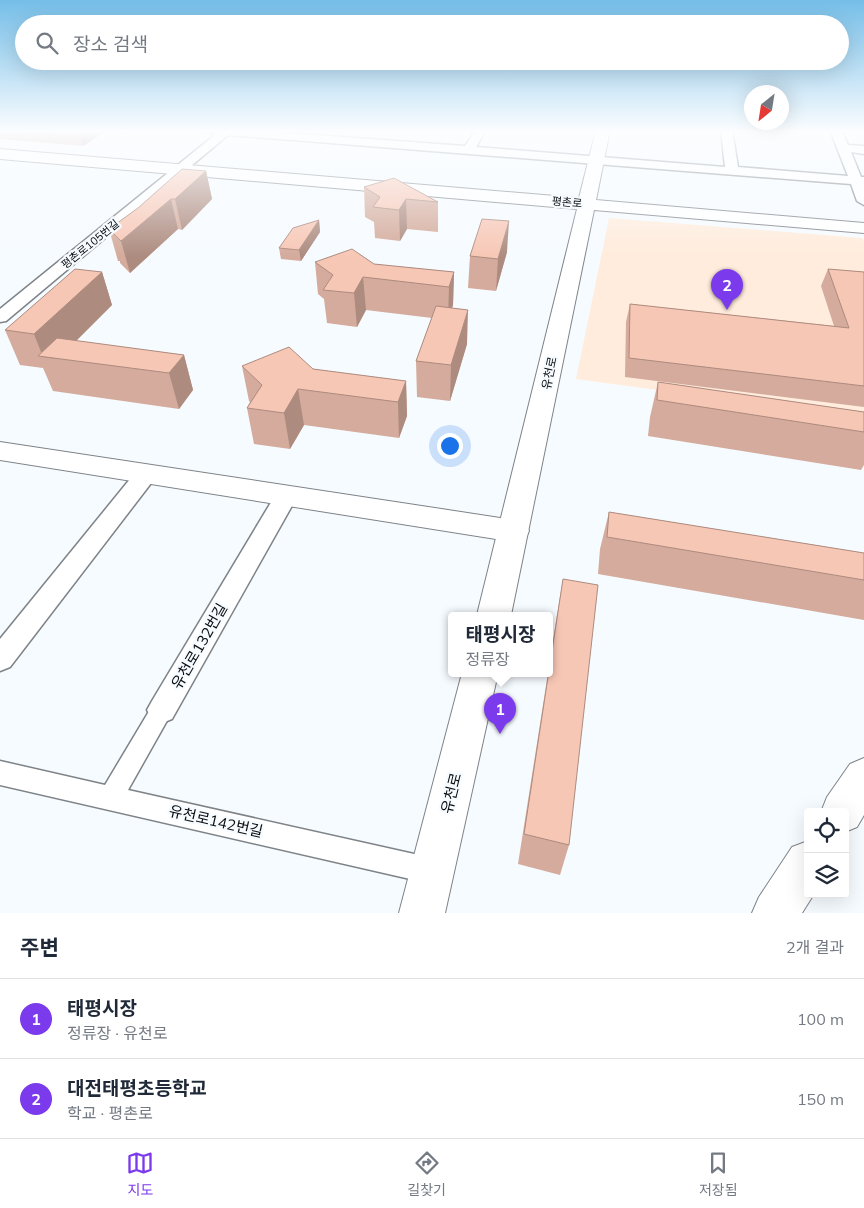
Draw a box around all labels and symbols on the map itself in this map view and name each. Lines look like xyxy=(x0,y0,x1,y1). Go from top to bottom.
north arrow xyxy=(744,85,789,130)
street label: 평촌로 xyxy=(551,194,583,210)
street label: 평촌로105번길 xyxy=(58,216,122,272)
pin: 2 xyxy=(711,269,743,310)
street label: 유천로 xyxy=(538,355,560,391)
your location xyxy=(437,433,463,459)
street label: 유천로132번길 xyxy=(167,600,231,692)
pin: 1 xyxy=(484,693,516,734)
street label: 유천로 xyxy=(437,771,465,815)
street label: 유천로142번길 xyxy=(167,801,265,841)

